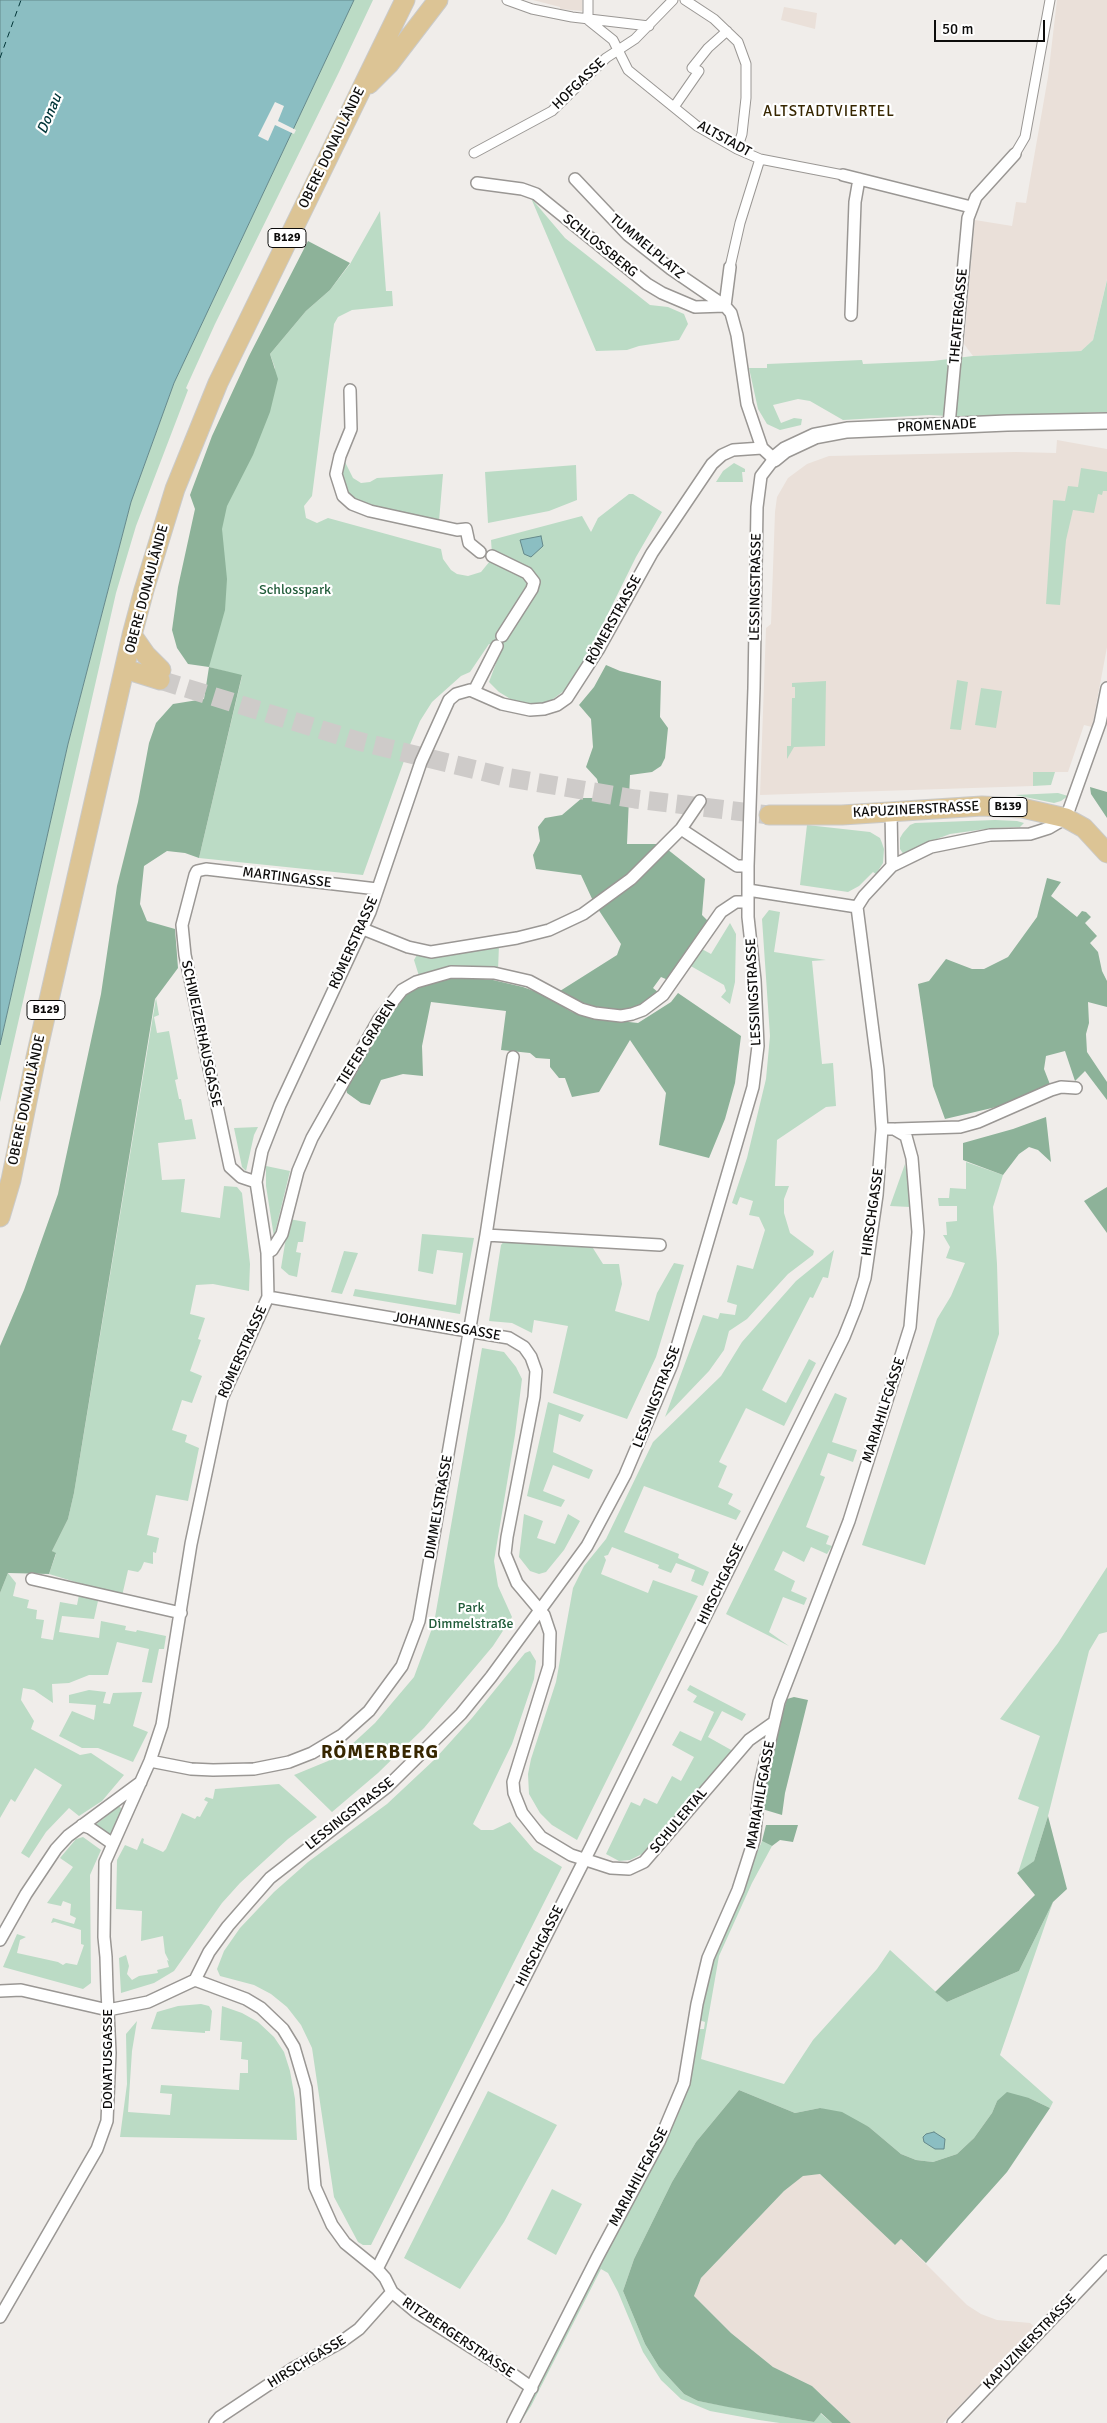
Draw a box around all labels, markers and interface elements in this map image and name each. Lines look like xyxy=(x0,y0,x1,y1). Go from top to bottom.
scale bar xyxy=(937,10,1048,42)
text: 50 m xyxy=(942,20,973,38)
street label: HOFGASSE xyxy=(549,55,609,113)
street label: OBERE DONAULÄNDE xyxy=(295,85,369,211)
water label: Donau xyxy=(34,91,66,137)
district label: ALTSTADTVIERTEL xyxy=(761,103,897,121)
street label: ALTSTADT xyxy=(694,117,754,161)
street label: SCHLOSSBERG xyxy=(559,211,641,281)
street label: TUMMELPLATZ xyxy=(607,211,687,283)
road number: B129 xyxy=(268,228,306,248)
street label: THEATERGASSE xyxy=(946,267,972,365)
street label: PROMENADE xyxy=(897,416,977,436)
street label: OBERE DONAULÄNDE xyxy=(122,523,172,655)
street label: LESSINGSTRASSE xyxy=(747,533,765,641)
street label: RÖMERSTRASSE xyxy=(582,572,646,668)
park label: Schlosspark xyxy=(259,582,331,598)
street label: KAPUZINERSTRASSE xyxy=(852,798,980,822)
road number: B139 xyxy=(989,798,1027,816)
street label: MARTINGASSE xyxy=(241,864,333,892)
street label: RÖMERSTRASSE xyxy=(326,894,382,992)
street label: LESSINGSTRASSE xyxy=(743,938,765,1046)
street label: SCHWEIZERHAUSGASSE xyxy=(177,959,225,1109)
street label: TIEFER GRABEN xyxy=(334,997,400,1089)
road number: B129 xyxy=(27,1000,65,1020)
street label: OBERE DONAULÄNDE xyxy=(5,1033,49,1167)
street label: HIRSCHGASSE xyxy=(859,1167,887,1257)
street label: RÖMERSTRASSE xyxy=(215,1303,271,1401)
street label: JOHANNESGASSE xyxy=(392,1309,502,1345)
street label: LESSINGSTRASSE xyxy=(630,1344,684,1450)
street label: MARIAHILFGASSE xyxy=(859,1355,909,1465)
street label: DIMMELSTRASSE xyxy=(422,1454,456,1560)
street label: HIRSCHGASSE xyxy=(694,1540,748,1628)
park label: Park Dimmelstraße xyxy=(428,1600,514,1632)
street label: MARIAHILFGASSE xyxy=(743,1739,779,1851)
district label: RÖMERBERG xyxy=(320,1742,440,1764)
street label: LESSINGSTRASSE xyxy=(302,1774,398,1854)
street label: SCHULERTAL xyxy=(647,1785,711,1857)
street label: HIRSCHGASSE xyxy=(512,1903,568,1989)
street label: DONATUSGASSE xyxy=(100,2009,116,2109)
street label: MARIAHILFGASSE xyxy=(606,2125,672,2229)
street label: KAPUZINERSTRASSE xyxy=(980,2291,1080,2393)
street label: RITZBERGERSTRASSE xyxy=(399,2294,517,2382)
street label: HIRSCHGASSE xyxy=(265,2332,349,2392)

